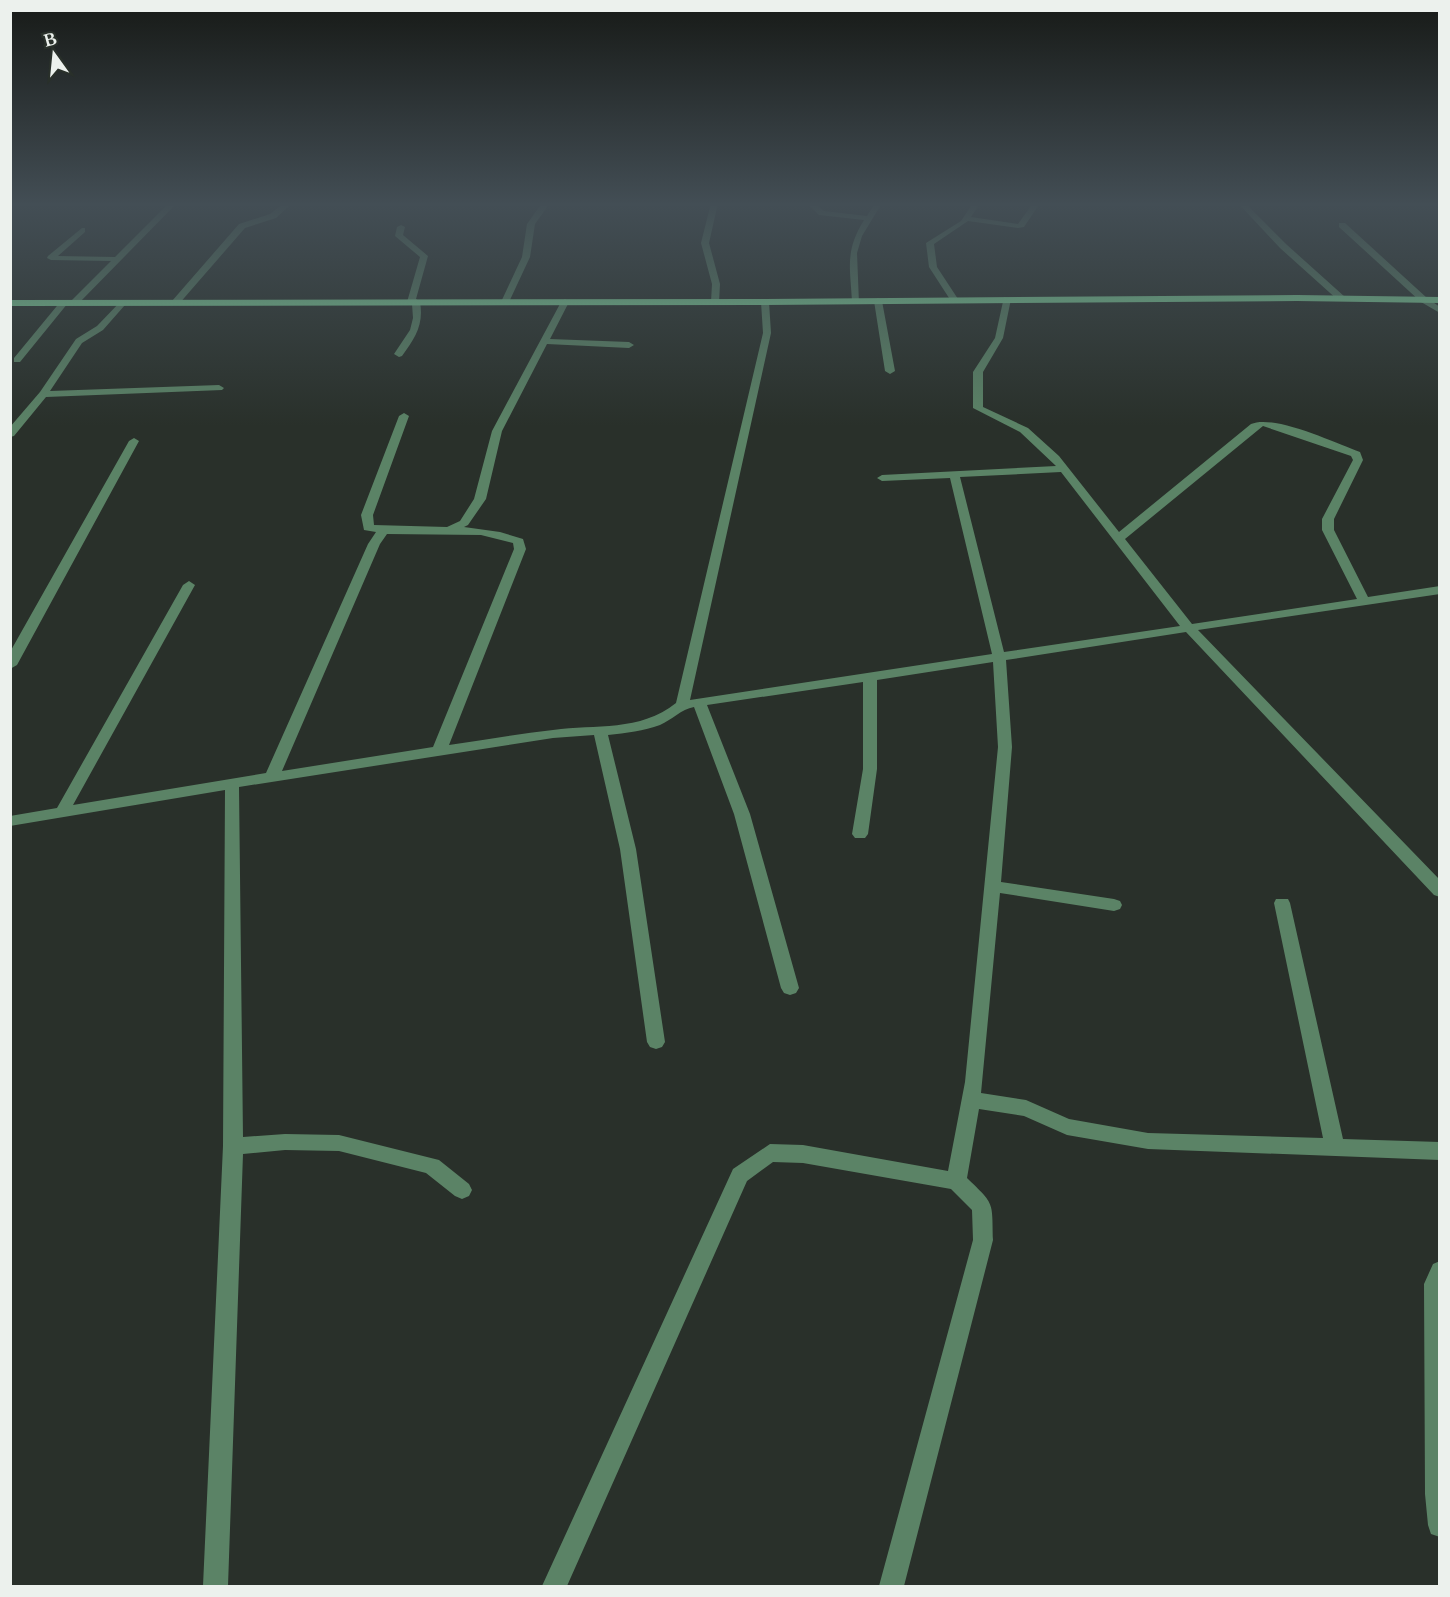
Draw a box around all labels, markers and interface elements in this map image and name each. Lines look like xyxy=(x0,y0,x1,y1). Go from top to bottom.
north arrow xyxy=(24,24,84,84)
text: B xyxy=(41,28,59,51)

